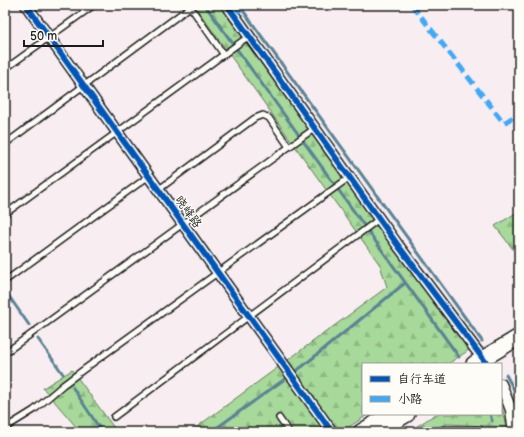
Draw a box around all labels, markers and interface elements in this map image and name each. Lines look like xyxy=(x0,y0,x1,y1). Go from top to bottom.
scale bar xyxy=(24,22,103,48)
text: 50 m xyxy=(30,29,57,44)
street label: 晓峰路 xyxy=(171,193,205,231)
legend xyxy=(362,363,502,415)
text: 自行车道 xyxy=(398,372,446,387)
text: 小路 xyxy=(398,392,422,407)

